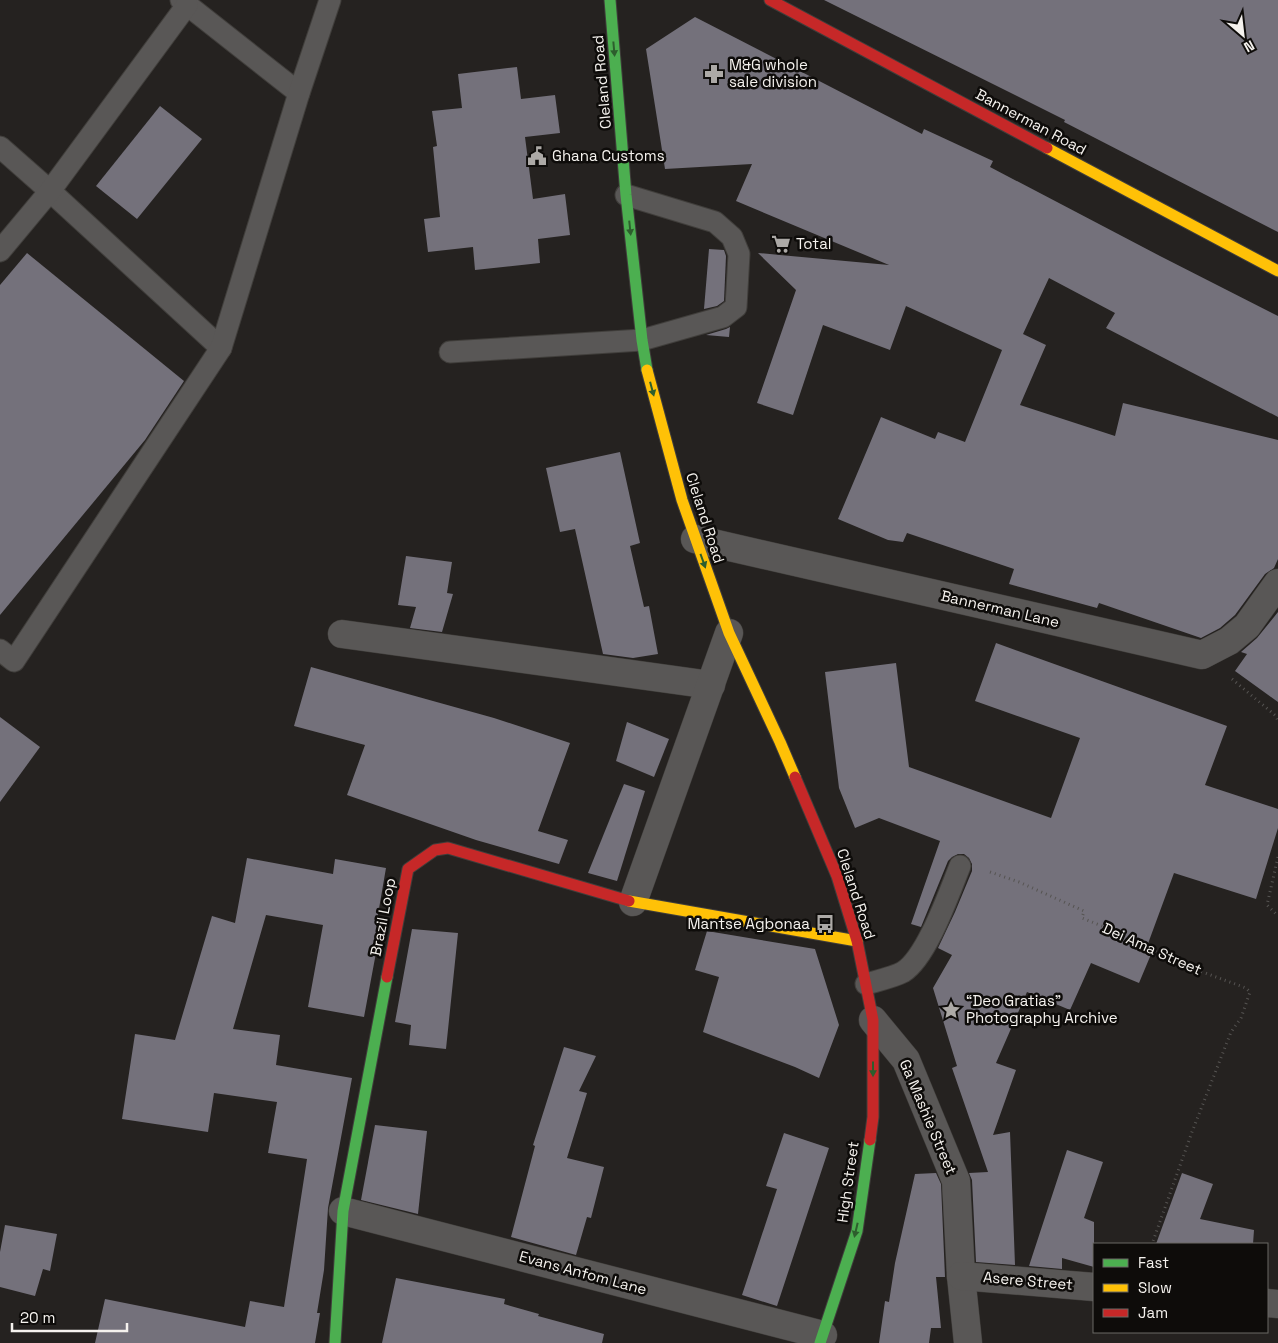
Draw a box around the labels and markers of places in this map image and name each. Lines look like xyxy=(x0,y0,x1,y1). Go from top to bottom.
place label: M&G whole sale division xyxy=(729,55,817,91)
pharmacy icon: M&G whole sale division xyxy=(703,63,725,85)
public building icon: Ghana Customs xyxy=(526,145,548,167)
place label: Ghana Customs xyxy=(552,146,665,165)
supermarket icon: Total xyxy=(770,233,792,255)
place label: Total xyxy=(796,234,831,253)
bus stop icon: Mantse Agbonaa xyxy=(814,913,836,935)
place label: Mantse Agbonaa xyxy=(688,914,810,933)
place label: “Deo Gratias” Photography Archive xyxy=(966,991,1118,1027)
place icon: “Deo Gratias” Photography Archive xyxy=(940,999,962,1021)

